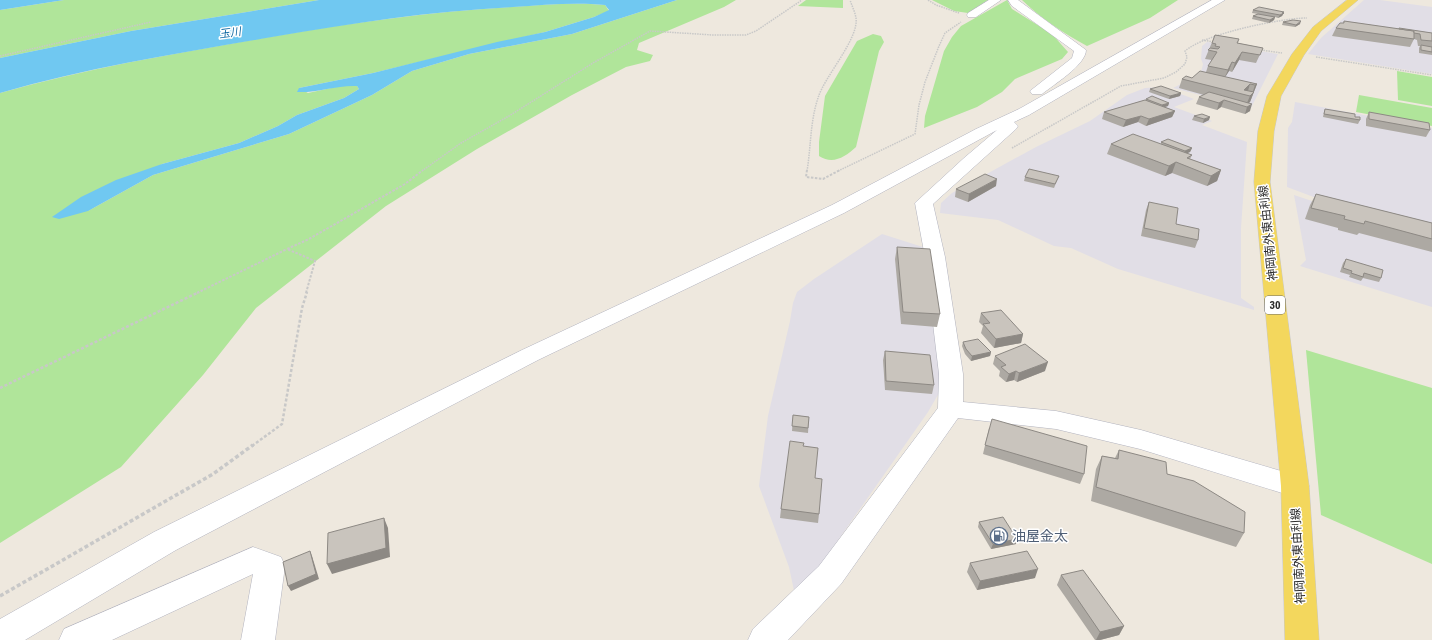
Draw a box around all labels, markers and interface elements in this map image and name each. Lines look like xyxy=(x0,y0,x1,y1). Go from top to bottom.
water label: 玉川 xyxy=(218,25,243,41)
street label: 神岡南外東由利線 xyxy=(1256,185,1280,281)
road number: 30 xyxy=(1265,296,1285,314)
street label: 神岡南外東由利線 xyxy=(1288,508,1308,604)
fuel station icon: 油屋金太 xyxy=(989,526,1009,546)
place label: 油屋金太 xyxy=(1012,528,1068,544)

